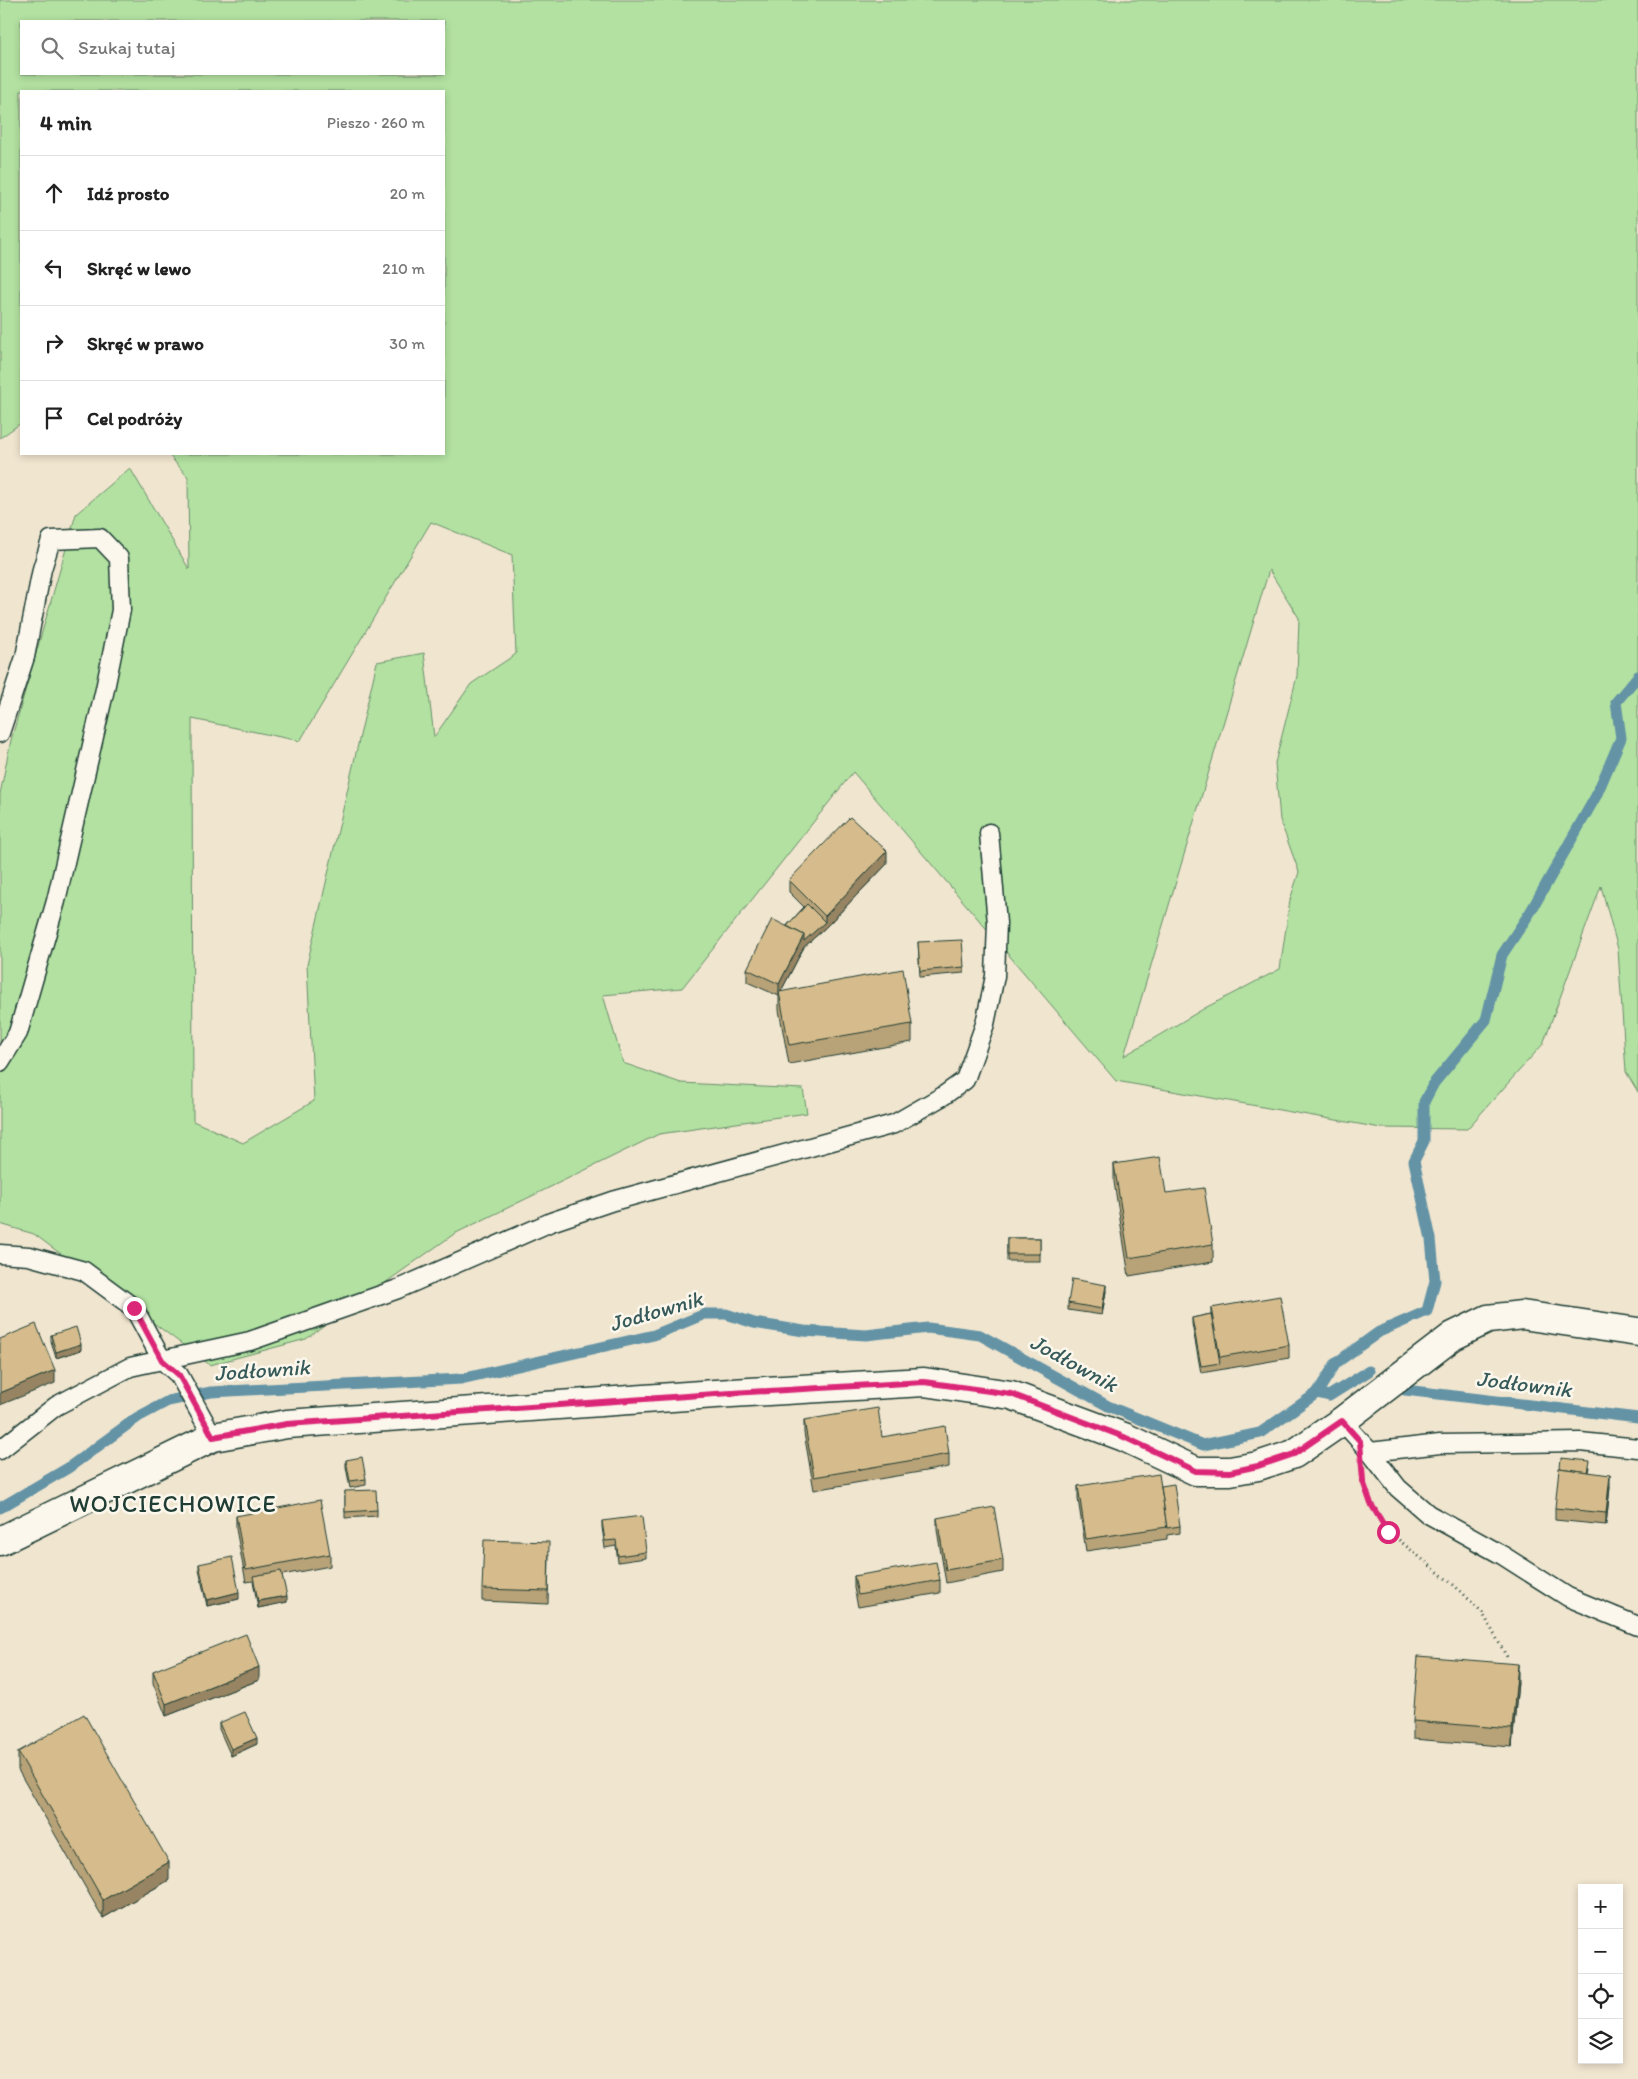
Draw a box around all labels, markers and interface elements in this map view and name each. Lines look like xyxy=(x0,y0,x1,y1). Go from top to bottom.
search box xyxy=(20,20,445,75)
icon: search xyxy=(38,34,66,62)
text: Szukaj tutaj xyxy=(78,36,175,59)
text: 4 min xyxy=(40,110,92,135)
text: Pieszo · 260 m xyxy=(327,113,425,132)
icon: ahead xyxy=(40,179,68,207)
text: Idź prosto xyxy=(87,182,170,205)
text: 20 m xyxy=(390,184,425,203)
icon: left xyxy=(40,254,68,282)
text: Skręć w lewo xyxy=(87,257,191,280)
text: 210 m xyxy=(382,259,425,278)
icon: right xyxy=(40,329,68,357)
text: Skręć w prawo xyxy=(87,332,204,355)
text: 30 m xyxy=(389,334,425,353)
icon: arrive xyxy=(40,404,68,432)
text: Cel podróży xyxy=(87,407,182,430)
water label: Jodłownik xyxy=(606,1284,707,1337)
route end xyxy=(123,1297,146,1320)
water label: Jodłownik xyxy=(1026,1328,1124,1399)
water label: Jodłownik xyxy=(213,1353,312,1387)
water label: Jodłownik xyxy=(1475,1365,1575,1403)
district label: WOJCIECHOWICE xyxy=(69,1489,277,1518)
route start xyxy=(1377,1521,1400,1544)
map controls xyxy=(1578,1884,1623,2064)
button: + xyxy=(1578,1884,1623,1929)
button: − xyxy=(1578,1929,1623,1974)
button: locate xyxy=(1578,1974,1623,2019)
button: layers xyxy=(1578,2019,1623,2064)

